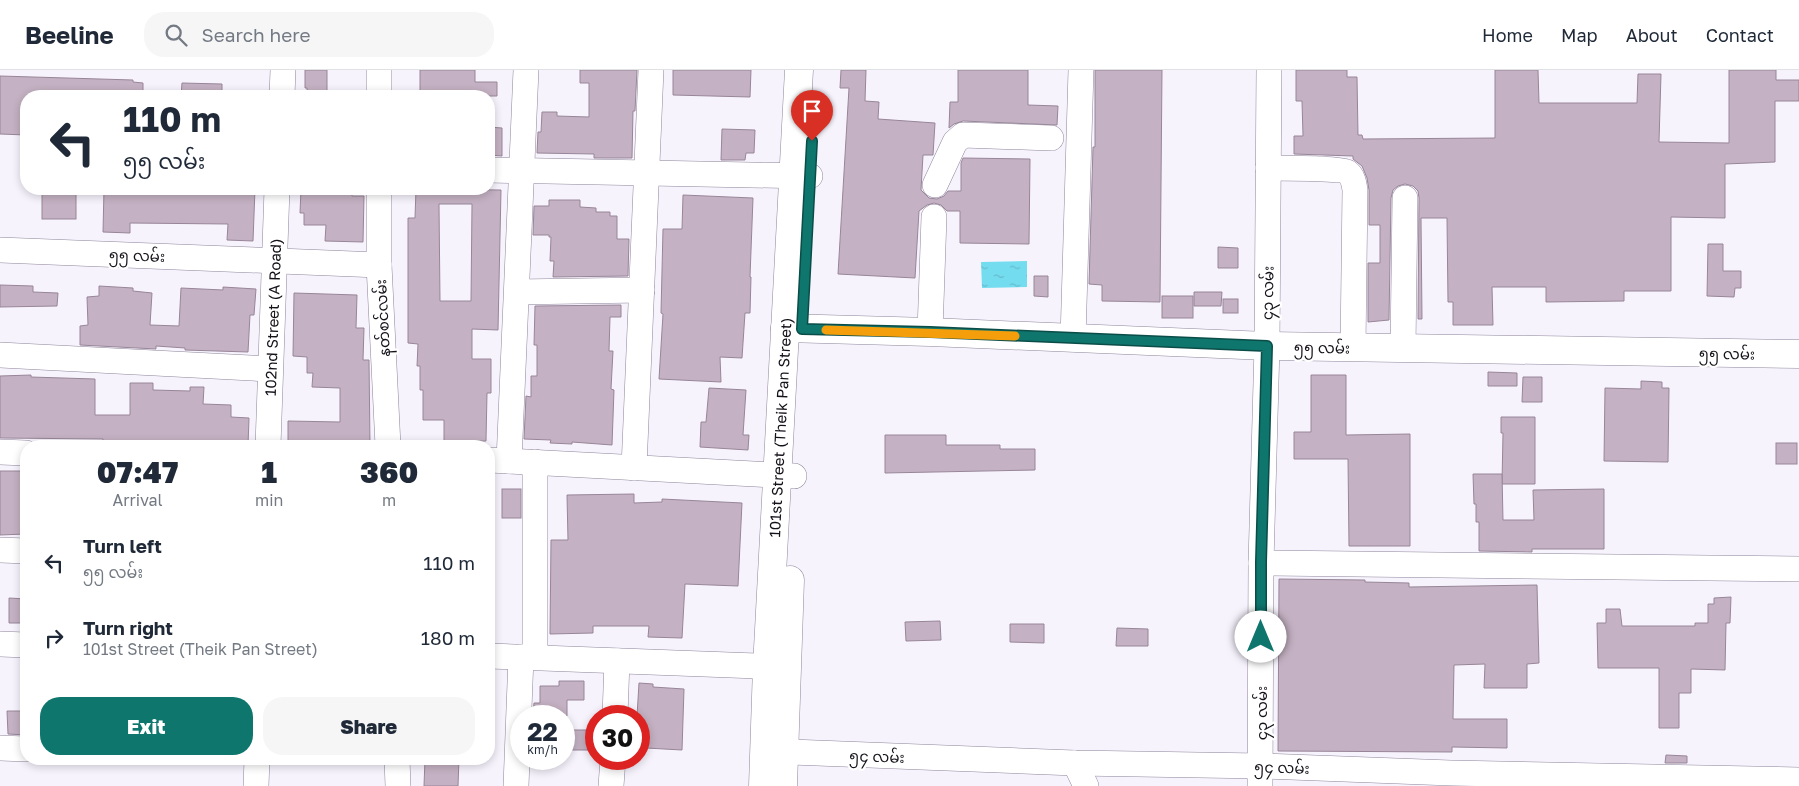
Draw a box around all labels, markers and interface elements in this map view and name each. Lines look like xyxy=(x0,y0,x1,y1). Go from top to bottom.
search box xyxy=(144,12,494,57)
text: Beeline xyxy=(25,20,114,49)
icon: search xyxy=(162,21,190,49)
text: Search here xyxy=(202,23,310,46)
text: Home xyxy=(1482,24,1533,46)
text: Map xyxy=(1561,24,1598,46)
text: About xyxy=(1626,24,1678,46)
text: Contact xyxy=(1706,24,1774,46)
pin xyxy=(791,90,833,141)
icon: arrive xyxy=(798,97,826,125)
text: 110 m xyxy=(123,98,221,140)
icon: left xyxy=(40,110,105,175)
text: ၅၅ လမ်း xyxy=(123,147,205,174)
street label: 102nd Street (A Road) xyxy=(261,238,284,396)
street label: ၅၅ လမ်း xyxy=(108,245,165,269)
street label: ၄၃ လမ်း xyxy=(1258,266,1280,320)
street label: နတ်စင်လမ်း xyxy=(371,279,397,357)
street label: 101st Street (Theik Pan Street) xyxy=(765,317,795,538)
street label: ၅၅ လမ်း xyxy=(1294,338,1350,360)
street label: ၅၅ လမ်း xyxy=(1699,344,1755,366)
text: 07:47 xyxy=(97,454,178,490)
text: 1 xyxy=(261,454,277,490)
text: 360 xyxy=(360,454,418,490)
text: Arrival xyxy=(112,490,163,510)
text: min xyxy=(255,490,283,510)
text: m xyxy=(382,490,396,510)
text: Turn left xyxy=(83,534,162,557)
icon: left xyxy=(40,549,68,577)
text: 110 m xyxy=(423,551,475,574)
text: ၅၅ လမ်း xyxy=(83,562,143,582)
position arrow xyxy=(1234,610,1286,662)
text: Turn right xyxy=(83,616,173,639)
icon: right xyxy=(40,624,68,652)
text: 180 m xyxy=(421,626,475,649)
text: 101st Street (Theik Pan Street) xyxy=(83,639,318,659)
street label: ၄၃ လမ်း xyxy=(1252,686,1274,740)
button: Exit xyxy=(40,697,253,755)
button: Share xyxy=(263,697,475,755)
speed limit sign: 30 xyxy=(585,705,650,770)
text: 22 xyxy=(527,716,558,747)
text: km/h xyxy=(527,742,558,757)
street label: ၅၄ လမ်း xyxy=(849,746,905,770)
street label: ၅၄ လမ်း xyxy=(1254,757,1310,781)

